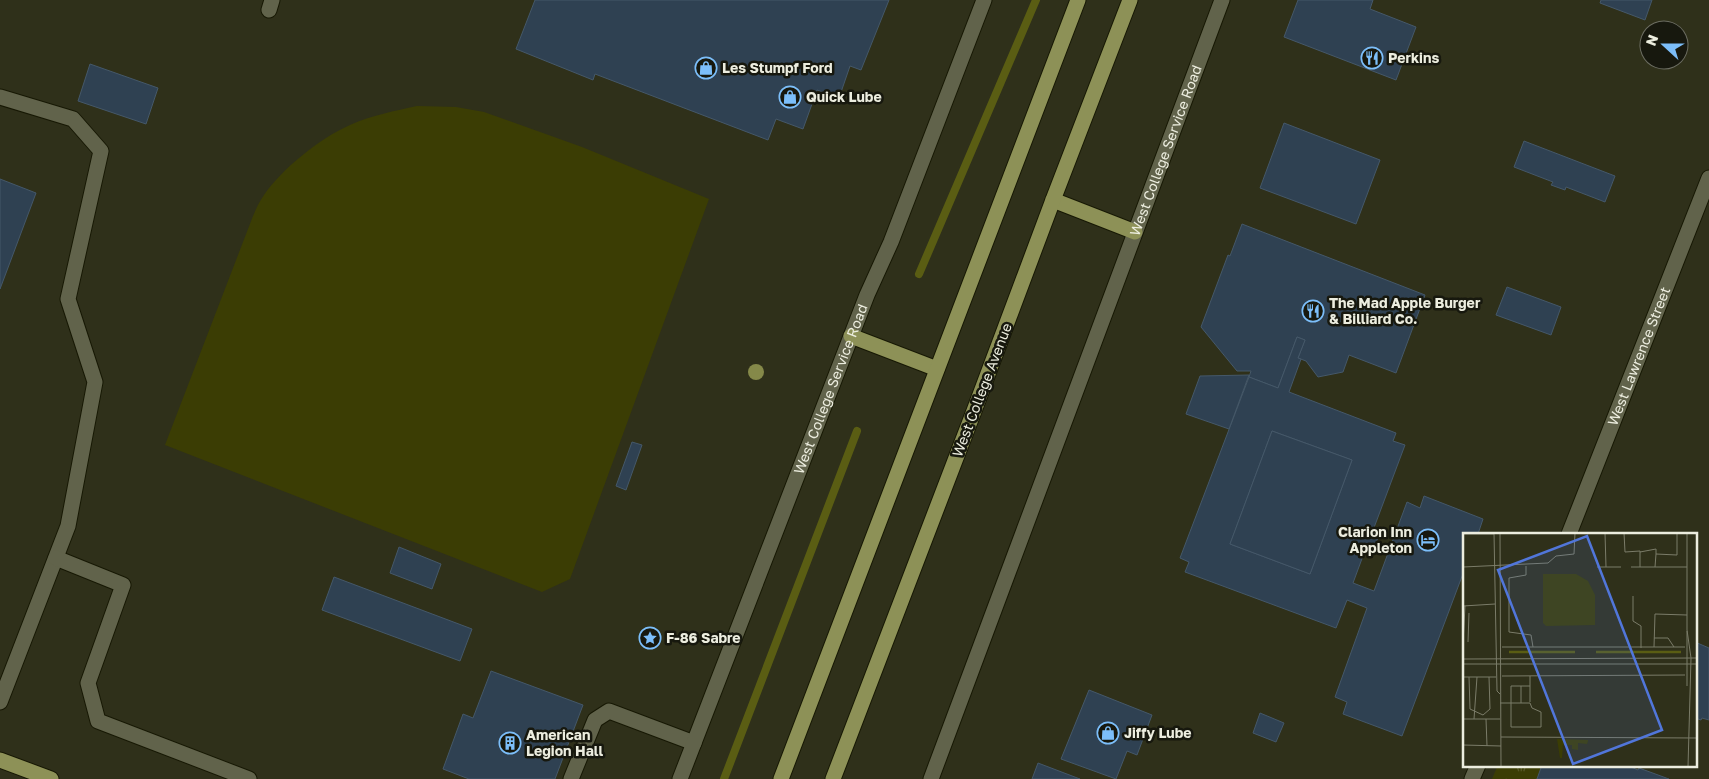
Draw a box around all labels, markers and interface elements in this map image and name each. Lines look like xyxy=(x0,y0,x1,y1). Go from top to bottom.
north arrow xyxy=(1639,20,1689,70)
text: N xyxy=(1642,32,1661,48)
restaurant icon: Perkins xyxy=(1360,46,1384,70)
place label: Perkins xyxy=(1388,49,1439,66)
shop icon: Les Stumpf Ford xyxy=(694,56,718,80)
place label: Les Stumpf Ford xyxy=(722,59,833,76)
street label: West College Service Road xyxy=(1126,63,1205,238)
shop icon: Quick Lube xyxy=(778,85,802,109)
place label: Quick Lube xyxy=(806,88,882,105)
street label: West Lawrence Street xyxy=(1604,284,1673,428)
place label: The Mad Apple Burger & Billiard Co. xyxy=(1329,294,1481,327)
restaurant icon: The Mad Apple Burger & Billiard Co. xyxy=(1301,299,1325,323)
street label: West College Service Road xyxy=(790,301,871,476)
street label: West College Avenue xyxy=(948,320,1015,459)
place label: Clarion Inn Appleton xyxy=(1338,523,1412,556)
hotel icon: Clarion Inn Appleton xyxy=(1416,528,1440,552)
inset map xyxy=(1463,533,1696,766)
place icon: F-86 Sabre xyxy=(638,626,662,650)
place label: F-86 Sabre xyxy=(666,629,741,646)
shop icon: Jiffy Lube xyxy=(1096,721,1120,745)
place label: Jiffy Lube xyxy=(1124,724,1192,741)
place label: American Legion Hall xyxy=(526,726,604,759)
building icon: American Legion Hall xyxy=(498,731,522,755)

